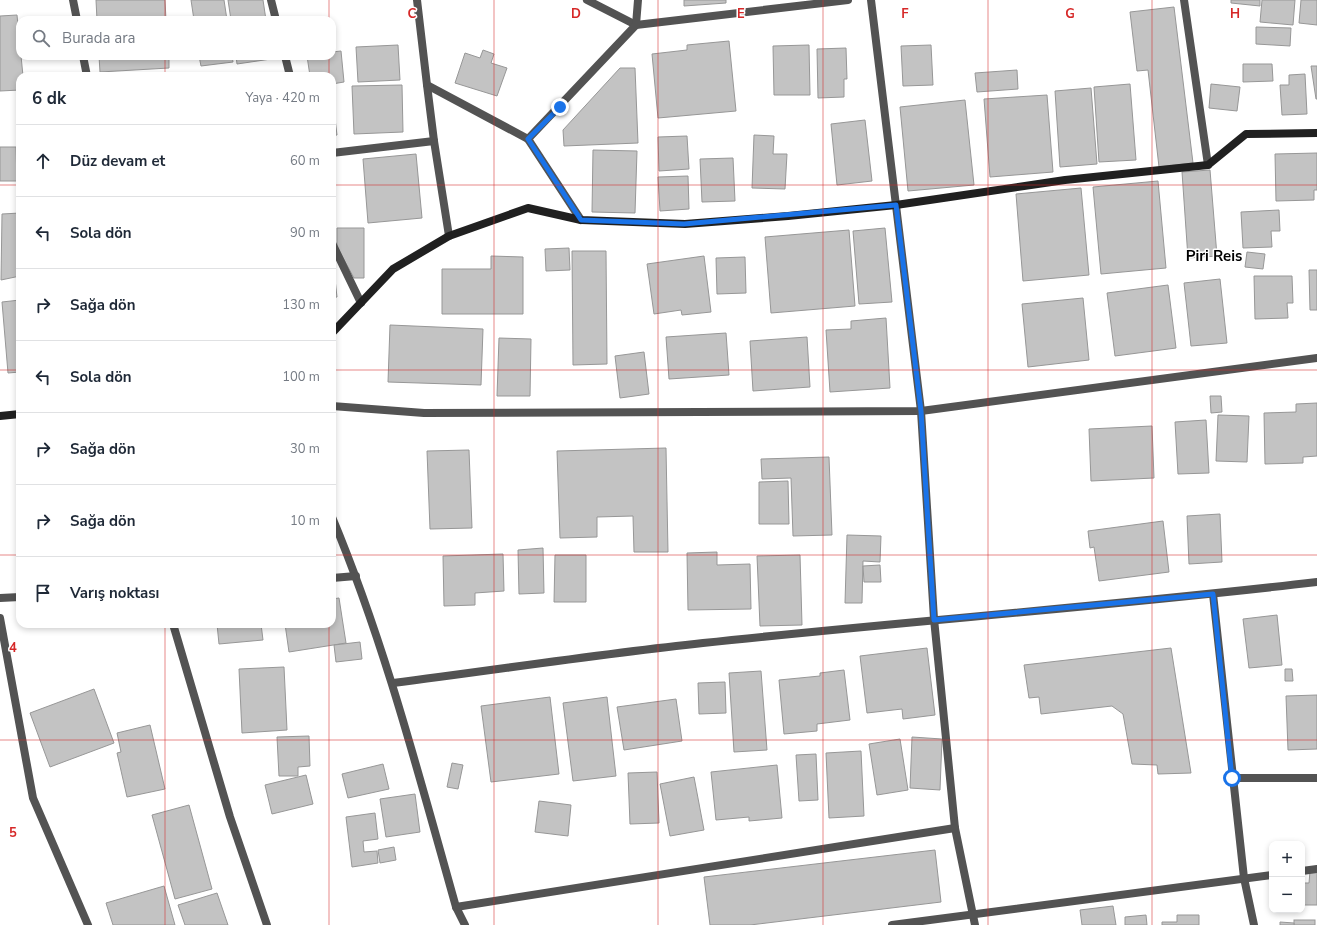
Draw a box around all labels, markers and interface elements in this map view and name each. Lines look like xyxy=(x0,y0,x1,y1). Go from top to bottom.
text: C xyxy=(408,5,417,23)
text: D xyxy=(571,5,581,23)
text: E xyxy=(737,5,745,23)
text: F xyxy=(901,5,909,23)
text: G xyxy=(1065,5,1075,23)
text: H xyxy=(1230,5,1240,23)
search box xyxy=(16,16,336,60)
icon: search xyxy=(30,27,52,49)
text: Burada ara xyxy=(62,28,136,48)
text: 6 dk xyxy=(32,87,66,110)
text: Yaya · 420 m xyxy=(245,89,320,107)
route end xyxy=(551,98,569,116)
icon: ahead xyxy=(32,150,54,172)
text: Düz devam et xyxy=(70,151,165,171)
text: 60 m xyxy=(290,152,320,170)
icon: left xyxy=(32,222,54,244)
text: Sola dön xyxy=(70,223,132,243)
text: 90 m xyxy=(290,224,320,242)
district label: Piri Reis xyxy=(1186,246,1242,266)
icon: right xyxy=(32,294,54,316)
text: Sağa dön xyxy=(70,295,135,315)
text: 130 m xyxy=(282,296,320,314)
icon: left xyxy=(32,366,54,388)
text: Sola dön xyxy=(70,367,132,387)
text: 100 m xyxy=(282,368,320,386)
icon: right xyxy=(32,438,54,460)
text: Sağa dön xyxy=(70,439,135,459)
text: 30 m xyxy=(290,440,320,458)
icon: right xyxy=(32,510,54,532)
text: Sağa dön xyxy=(70,511,135,531)
text: 10 m xyxy=(290,512,320,530)
icon: arrive xyxy=(32,582,54,604)
text: Varış noktası xyxy=(70,583,159,603)
text: 4 xyxy=(9,639,17,657)
route start xyxy=(1223,769,1241,787)
text: 5 xyxy=(9,824,17,842)
map controls xyxy=(1269,841,1305,913)
button: + xyxy=(1269,841,1305,877)
button: − xyxy=(1269,877,1305,913)

